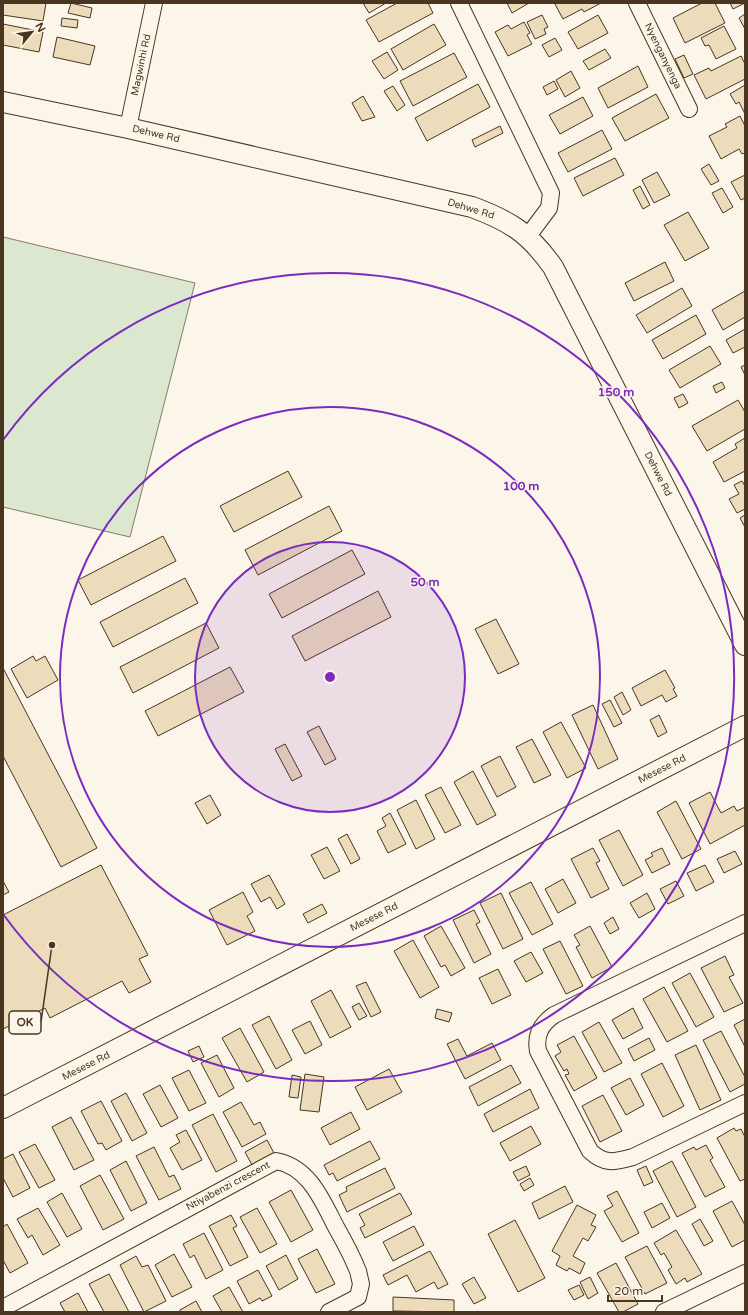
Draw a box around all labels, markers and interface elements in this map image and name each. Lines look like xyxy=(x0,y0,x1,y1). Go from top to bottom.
north arrow xyxy=(12,12,52,52)
text: N xyxy=(32,20,48,34)
street label: Nyenganyenga xyxy=(642,21,684,91)
street label: Magwinhi Rd xyxy=(129,33,153,97)
street label: Dehwe Rd xyxy=(131,123,181,145)
street label: Dehwe Rd xyxy=(446,196,496,222)
text: 150 m xyxy=(598,385,634,399)
street label: Dehwe Rd xyxy=(642,450,674,498)
text: 100 m xyxy=(503,479,539,493)
text: 50 m xyxy=(410,575,440,589)
centre of rings xyxy=(323,670,337,684)
street label: Mesese Rd xyxy=(636,752,688,786)
street label: Mesese Rd xyxy=(348,900,400,934)
callout: OK xyxy=(9,1011,41,1034)
text: OK xyxy=(17,1016,34,1029)
street label: Mesese Rd xyxy=(60,1049,112,1083)
street label: Ntiyabenzi crescent xyxy=(184,1159,272,1213)
scale bar xyxy=(608,1277,662,1303)
text: 20 m xyxy=(614,1284,643,1298)

